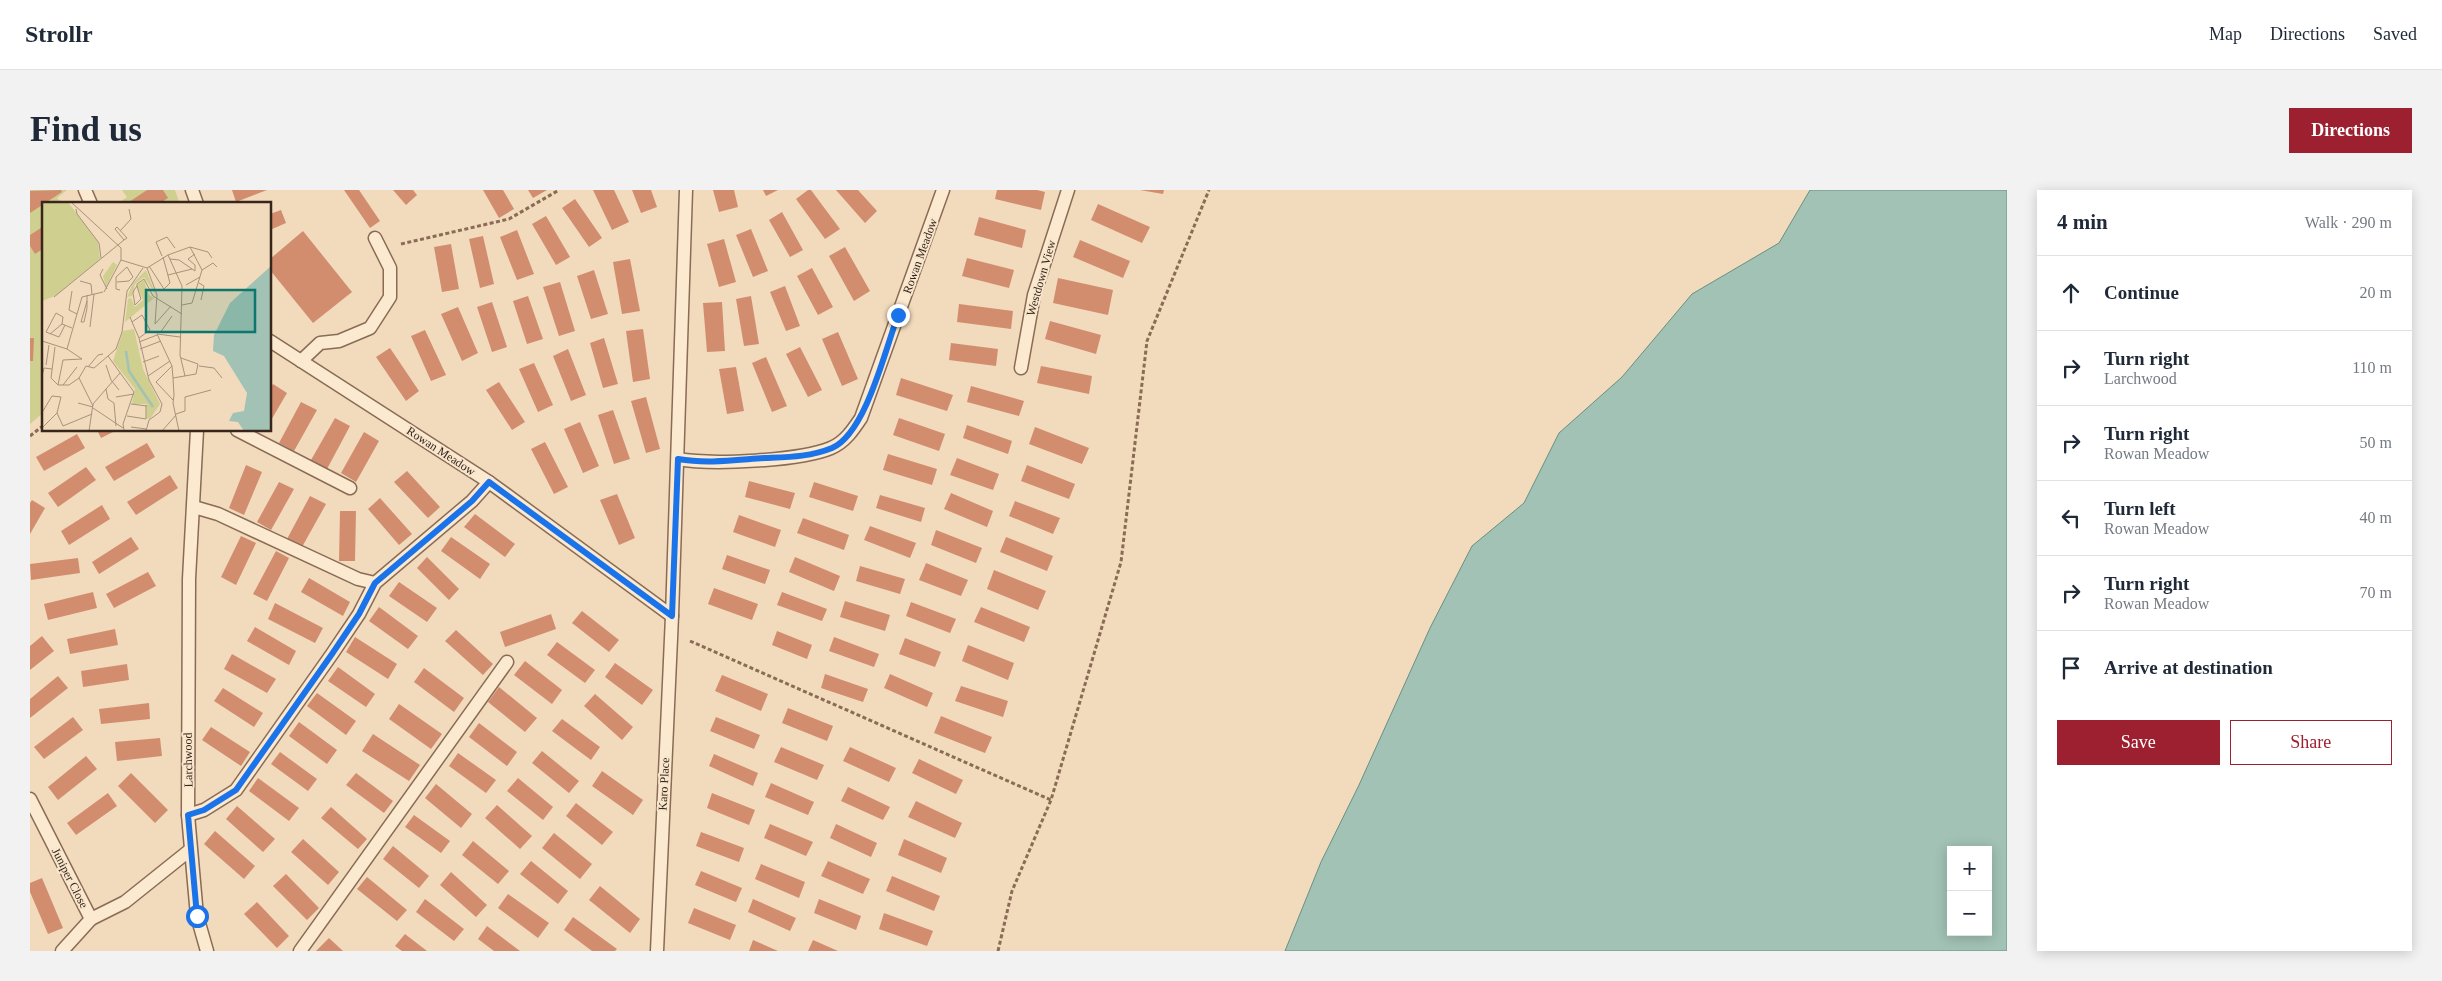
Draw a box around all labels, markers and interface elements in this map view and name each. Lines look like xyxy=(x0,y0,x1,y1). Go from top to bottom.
text: Strollr xyxy=(25,21,93,47)
text: Map xyxy=(2209,24,2242,44)
text: Directions xyxy=(2270,24,2345,44)
text: Saved xyxy=(2373,24,2417,44)
button: Directions xyxy=(2289,108,2412,153)
text: Find us xyxy=(30,110,142,149)
inset map xyxy=(42,202,271,431)
text: 4 min xyxy=(2057,210,2108,234)
text: Walk · 290 m xyxy=(2305,214,2392,231)
street label: Rowan Meadow xyxy=(900,216,940,296)
street label: Westdown View xyxy=(1023,238,1059,318)
icon: ahead xyxy=(2057,279,2085,307)
text: Continue xyxy=(2104,282,2179,303)
text: 20 m xyxy=(2360,284,2392,301)
route end xyxy=(887,304,910,327)
text: Turn right xyxy=(2104,348,2189,369)
icon: right xyxy=(2057,354,2085,382)
text: 110 m xyxy=(2352,359,2392,376)
text: Larchwood xyxy=(2104,370,2177,387)
text: Turn right xyxy=(2104,423,2189,444)
street label: Rowan Meadow xyxy=(404,424,478,479)
icon: right xyxy=(2057,429,2085,457)
text: 50 m xyxy=(2360,434,2392,451)
text: Rowan Meadow xyxy=(2104,445,2209,462)
text: Turn left xyxy=(2104,498,2176,519)
icon: left xyxy=(2057,504,2085,532)
text: 40 m xyxy=(2360,509,2392,526)
text: Rowan Meadow xyxy=(2104,520,2209,537)
text: Turn right xyxy=(2104,573,2189,594)
icon: right xyxy=(2057,579,2085,607)
text: 70 m xyxy=(2360,584,2392,601)
text: Rowan Meadow xyxy=(2104,595,2209,612)
icon: arrive xyxy=(2057,654,2085,682)
text: Arrive at destination xyxy=(2104,657,2273,678)
button: Save xyxy=(2057,720,2220,765)
button: Share xyxy=(2230,720,2392,765)
street label: Larchwood xyxy=(181,733,195,787)
street label: Karo Place xyxy=(656,757,672,811)
street label: Juniper Close xyxy=(49,846,91,910)
map controls xyxy=(1947,846,1992,936)
button: + xyxy=(1947,846,1992,891)
button: − xyxy=(1947,891,1992,936)
route start xyxy=(186,905,209,928)

